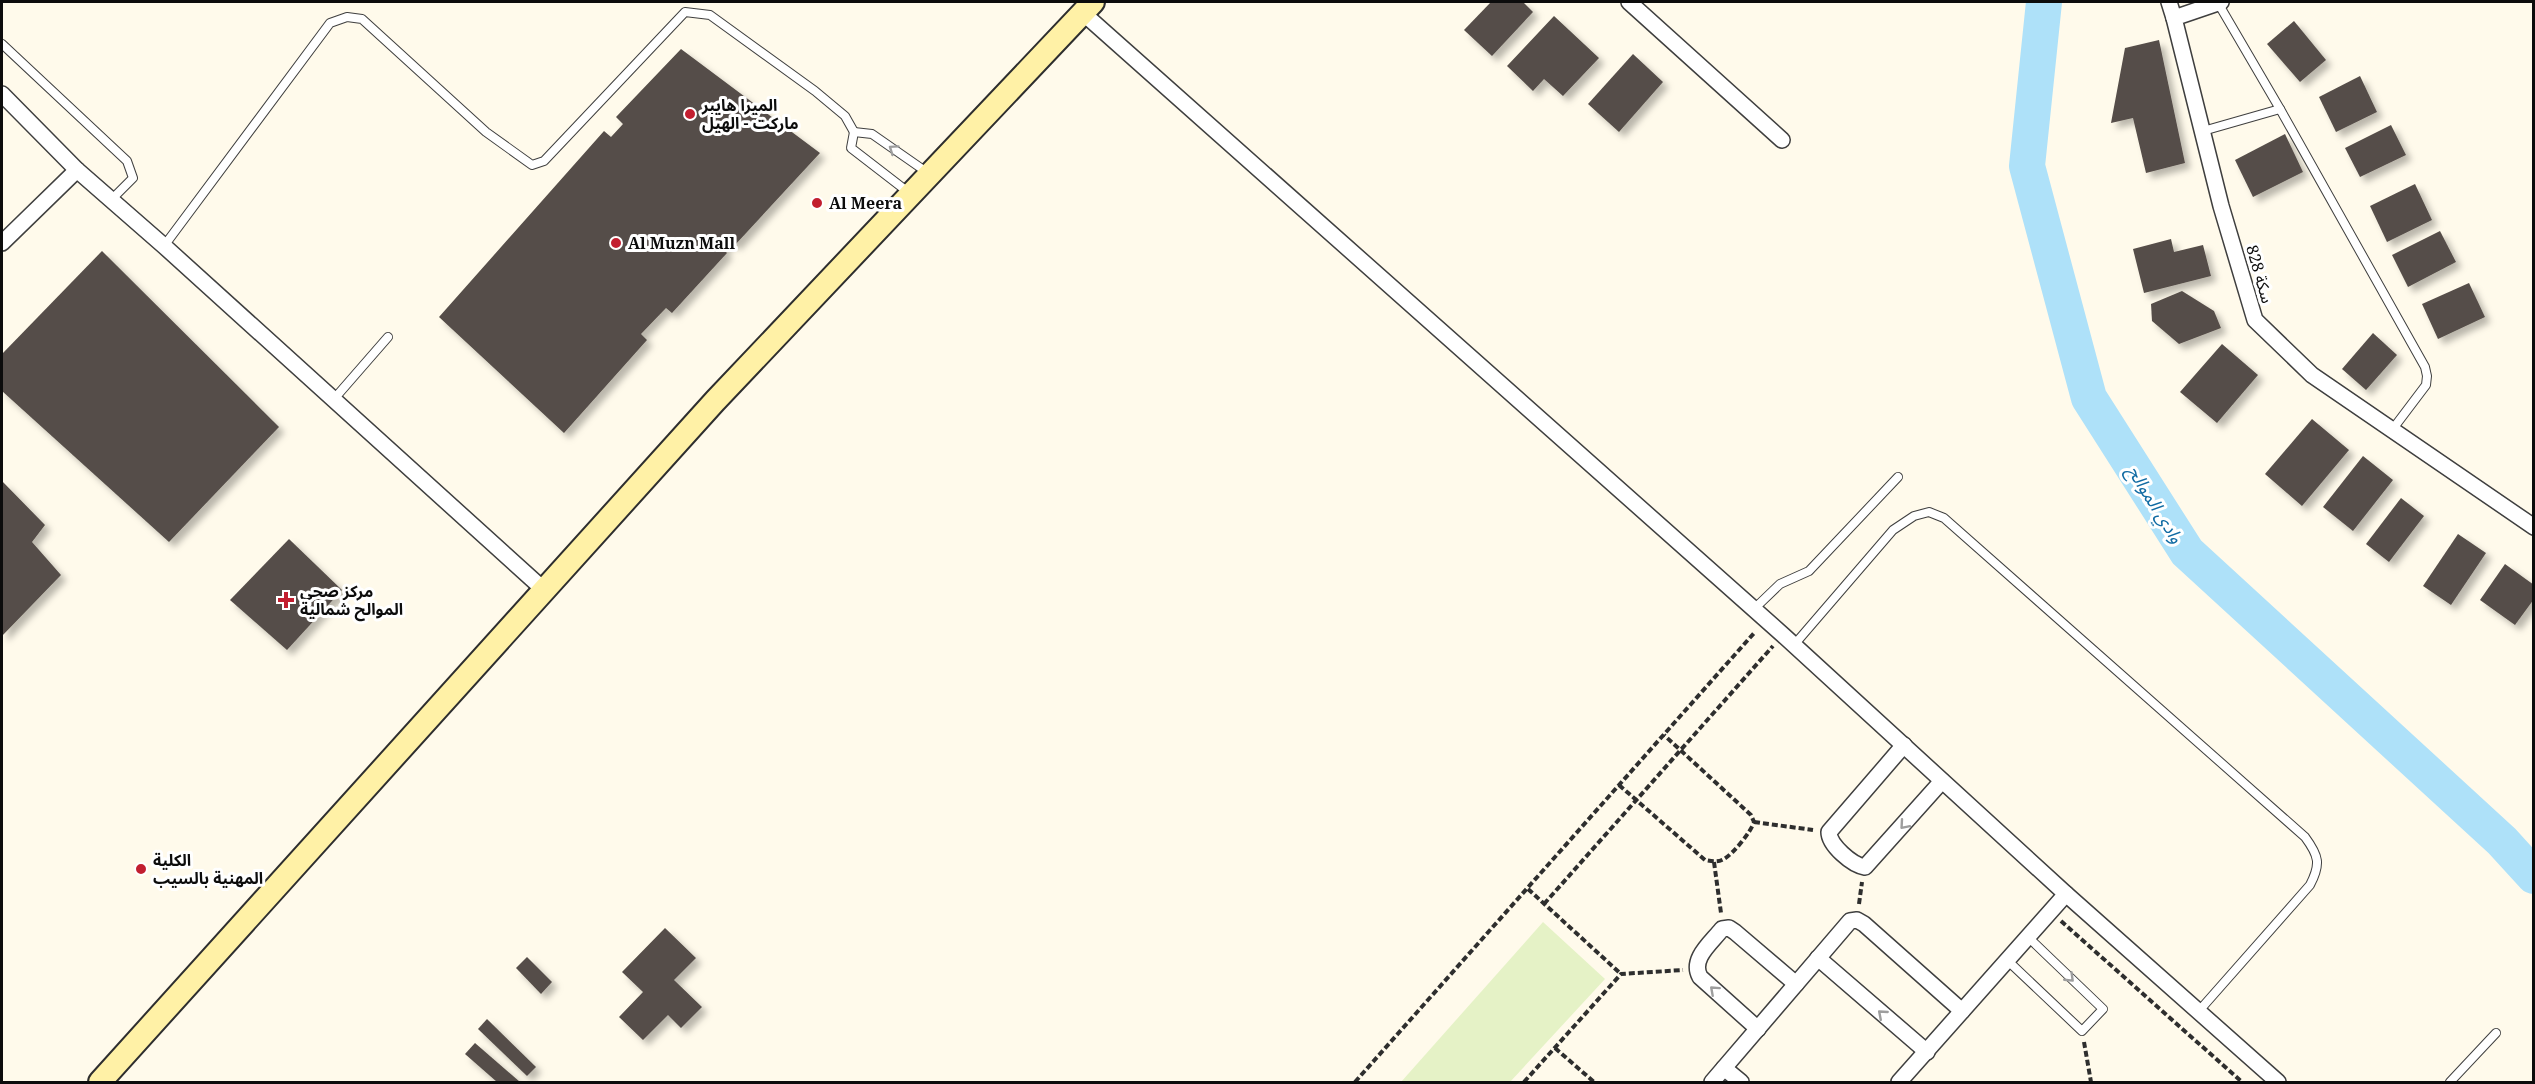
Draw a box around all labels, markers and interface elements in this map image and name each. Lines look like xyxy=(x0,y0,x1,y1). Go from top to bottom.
place label: الميرا هايبر ماركت - الهيل xyxy=(701,94,799,134)
marker: الميرا هايبر ماركت - الهيل xyxy=(683,107,697,121)
one-way arrow xyxy=(888,146,899,157)
place label: Al Meera xyxy=(829,192,902,214)
marker: Al Meera xyxy=(810,196,824,210)
place label: Al Muzn Mall xyxy=(628,232,736,254)
marker: Al Muzn Mall xyxy=(609,236,623,250)
street label: سكة 828 xyxy=(2241,242,2279,306)
water label: وادي الموالح xyxy=(2119,460,2189,549)
place label: مركز صحي الموالح شمالية xyxy=(300,580,403,622)
marker: مركز صحي الموالح شمالية xyxy=(277,591,295,609)
one-way arrow xyxy=(1900,818,1911,829)
place label: الكلية المهنية بالسيب xyxy=(153,849,263,889)
marker: الكلية المهنية بالسيب xyxy=(134,862,148,876)
one-way arrow xyxy=(2063,971,2074,982)
one-way arrow xyxy=(1711,986,1721,997)
one-way arrow xyxy=(1878,1010,1889,1021)

